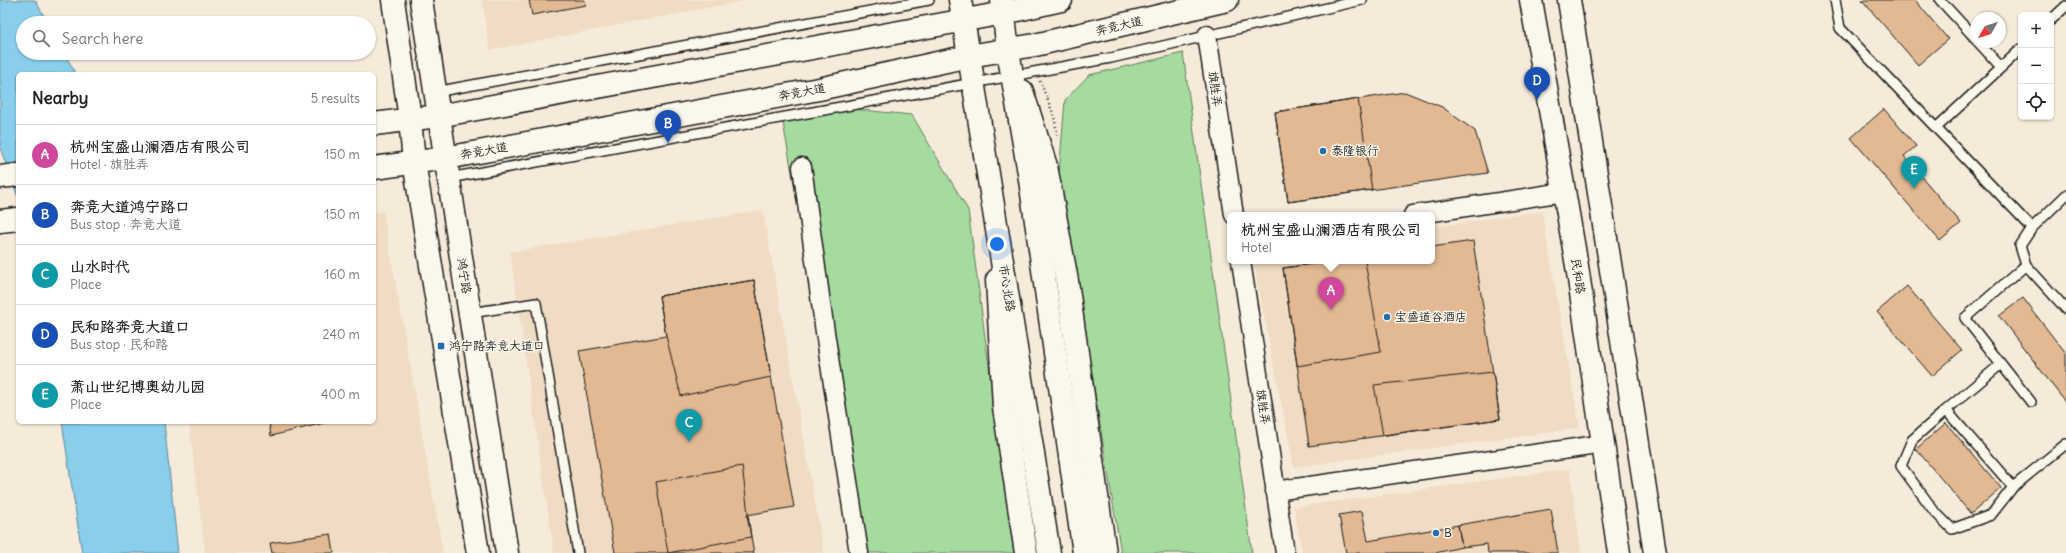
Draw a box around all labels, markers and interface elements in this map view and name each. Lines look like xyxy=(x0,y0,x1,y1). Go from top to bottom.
north arrow xyxy=(1970,12,2006,48)
map controls xyxy=(2018,12,2054,120)
button: + xyxy=(2018,12,2054,48)
street label: 奔竞大道 xyxy=(1094,13,1144,38)
search box xyxy=(16,16,376,60)
icon: search xyxy=(30,27,52,49)
text: Search here xyxy=(62,29,143,48)
button: − xyxy=(2018,48,2054,84)
pin: D xyxy=(1524,67,1550,100)
street label: 旗胜弄 xyxy=(1206,70,1225,108)
street label: 奔竞大道 xyxy=(777,80,827,103)
button: locate xyxy=(2018,84,2054,120)
text: Nearby xyxy=(32,87,88,109)
text: 5 results xyxy=(311,90,360,107)
pin: B xyxy=(655,110,681,143)
text: 杭州宝盛山澜酒店有限公司 xyxy=(70,137,250,156)
street label: 奔竞大道 xyxy=(459,139,509,162)
place label: 泰隆银行 xyxy=(1331,143,1379,158)
text: A xyxy=(41,146,49,163)
text: 150 m xyxy=(324,146,360,163)
marker: 泰隆银行 xyxy=(1318,146,1328,156)
text: Hotel · 旗胜弄 xyxy=(70,156,149,173)
pin: E xyxy=(1901,156,1927,189)
text: 奔竞大道鸿宁路口 xyxy=(70,197,190,216)
text: B xyxy=(41,206,49,223)
text: 150 m xyxy=(324,206,360,223)
popup xyxy=(1227,212,1435,264)
text: Bus stop · 奔竞大道 xyxy=(70,216,181,233)
text: 杭州宝盛山澜酒店有限公司 xyxy=(1241,220,1421,239)
your location xyxy=(987,234,1007,254)
text: Hotel xyxy=(1241,239,1272,256)
text: 山水时代 xyxy=(70,257,130,276)
street label: 鸿宁路 xyxy=(454,257,475,295)
street label: 民和路 xyxy=(1568,257,1589,295)
street label: 市心北路 xyxy=(996,263,1019,313)
text: C xyxy=(41,266,49,283)
text: 160 m xyxy=(324,266,360,283)
text: Place xyxy=(70,276,101,293)
pin: A xyxy=(1318,277,1344,310)
place label: 宝盛道谷酒店 xyxy=(1395,309,1467,324)
marker: 宝盛道谷酒店 xyxy=(1382,312,1392,322)
text: 民和路奔竞大道口 xyxy=(70,317,190,336)
text: D xyxy=(40,326,50,343)
text: 240 m xyxy=(323,326,360,343)
text: Bus stop · 民和路 xyxy=(70,336,168,353)
place label: 鸿宁路奔竞大道口 xyxy=(449,338,545,353)
marker: 鸿宁路奔竞大道口 xyxy=(436,341,446,351)
text: 萧山世纪博奥幼儿园 xyxy=(70,377,205,396)
text: E xyxy=(41,386,49,403)
text: 400 m xyxy=(321,386,360,403)
street label: 旗胜弄 xyxy=(1253,388,1274,426)
text: Place xyxy=(70,396,101,413)
pin: C xyxy=(676,409,702,442)
place label: B xyxy=(1444,525,1452,540)
marker: B xyxy=(1431,528,1441,538)

